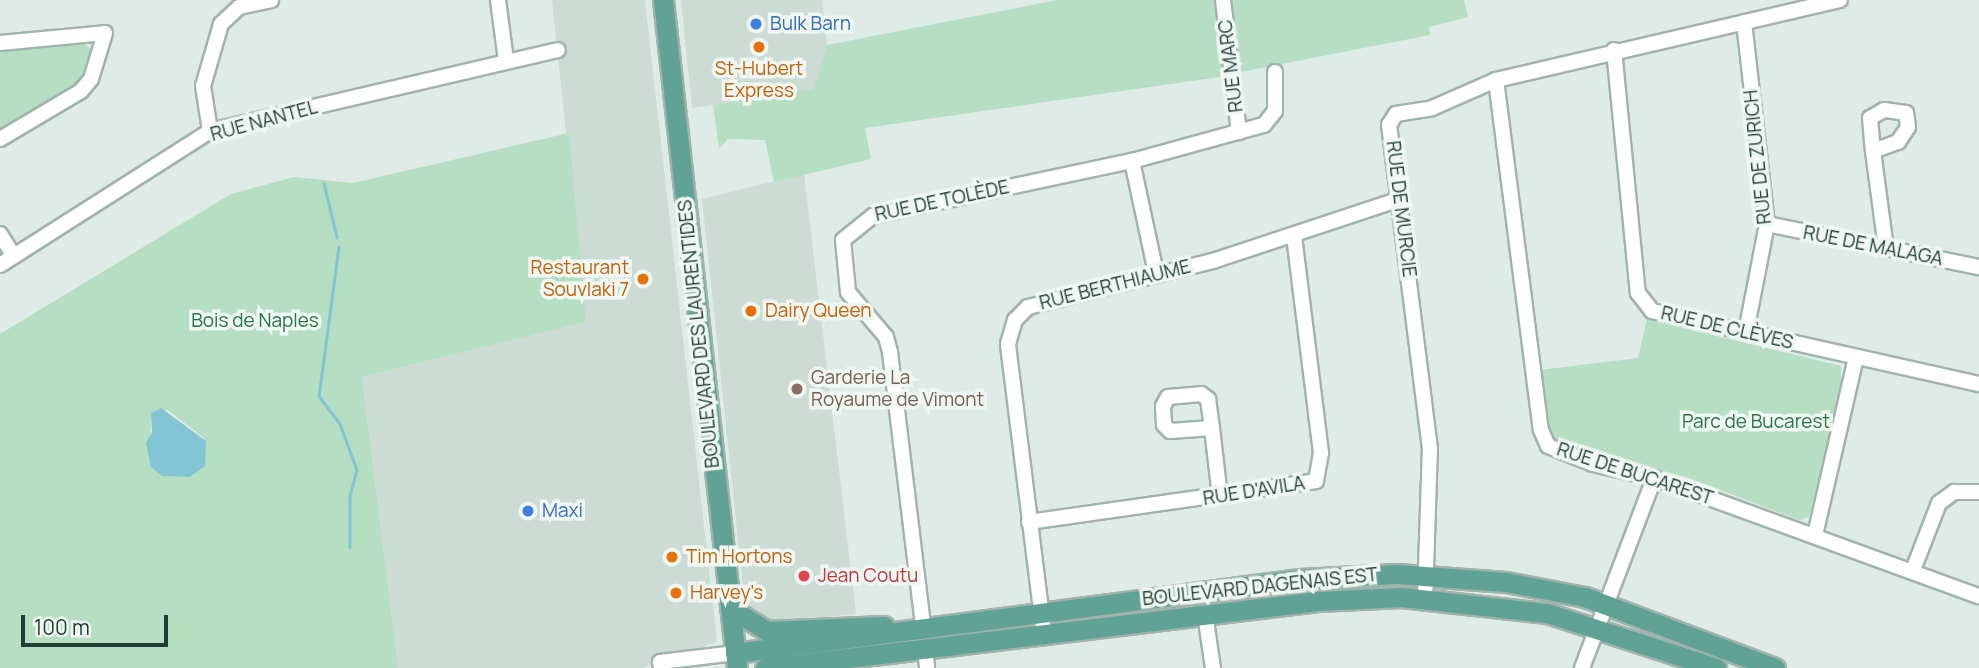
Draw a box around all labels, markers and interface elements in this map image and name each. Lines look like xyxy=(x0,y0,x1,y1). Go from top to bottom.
place label: Bulk Barn xyxy=(770,13,851,35)
marker: Bulk Barn xyxy=(748,16,764,32)
street label: RUE MARC xyxy=(1214,18,1248,114)
marker: St-Hubert Express xyxy=(751,39,767,55)
place label: St-Hubert Express xyxy=(715,58,803,102)
street label: RUE DE ZURICH xyxy=(1740,89,1776,225)
street label: RUE NANTEL xyxy=(208,96,320,146)
street label: RUE DE MURCIE xyxy=(1381,139,1421,279)
street label: RUE DE TOLÈDE xyxy=(873,176,1011,226)
street label: BOULEVARD DES LAURENTIDES xyxy=(674,199,724,469)
street label: RUE DE MALAGA xyxy=(1801,221,1945,271)
street label: RUE BERTHIAUME xyxy=(1037,255,1193,315)
place label: Restaurant Souvlaki 7 xyxy=(531,257,629,301)
marker: Restaurant Souvlaki 7 xyxy=(635,271,651,287)
place label: Dairy Queen xyxy=(765,300,872,322)
street label: RUE DE CLÈVES xyxy=(1659,302,1795,354)
marker: Dairy Queen xyxy=(743,303,759,319)
park label: Bois de Naples xyxy=(191,310,319,332)
place label: Garderie La Royaume de Vimont xyxy=(811,367,984,411)
marker: Garderie La Royaume de Vimont xyxy=(789,381,805,397)
park label: Parc de Bucarest xyxy=(1682,411,1830,433)
street label: RUE DE BUCAREST xyxy=(1554,438,1716,510)
street label: RUE D'AVILA xyxy=(1201,472,1307,510)
place label: Maxi xyxy=(542,500,583,522)
marker: Maxi xyxy=(520,503,536,519)
place label: Tim Hortons xyxy=(686,546,793,568)
marker: Tim Hortons xyxy=(664,549,680,565)
street label: BOULEVARD DAGENAIS EST xyxy=(1141,563,1379,611)
place label: Jean Coutu xyxy=(818,565,918,587)
marker: Jean Coutu xyxy=(796,568,812,584)
place label: Harvey's xyxy=(690,582,763,604)
marker: Harvey's xyxy=(668,585,684,601)
scale bar xyxy=(24,602,172,646)
text: 100 m xyxy=(34,613,90,641)

